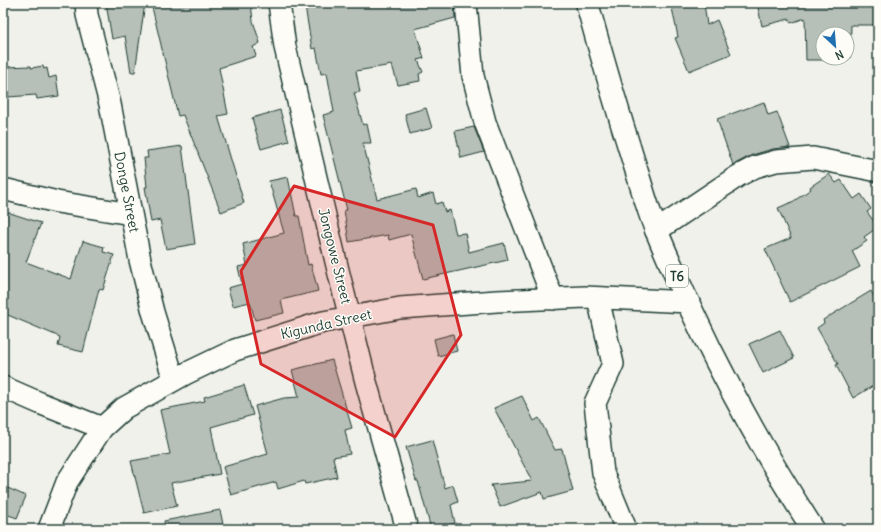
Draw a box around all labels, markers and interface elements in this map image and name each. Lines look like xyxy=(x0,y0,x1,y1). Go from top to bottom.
north arrow xyxy=(815,26,855,66)
text: N xyxy=(833,47,846,63)
street label: Donge Street xyxy=(110,150,144,234)
street label: Jongowe Street xyxy=(314,206,356,306)
road number: T6 xyxy=(666,265,688,287)
street label: Kigunda Street xyxy=(279,305,374,343)

